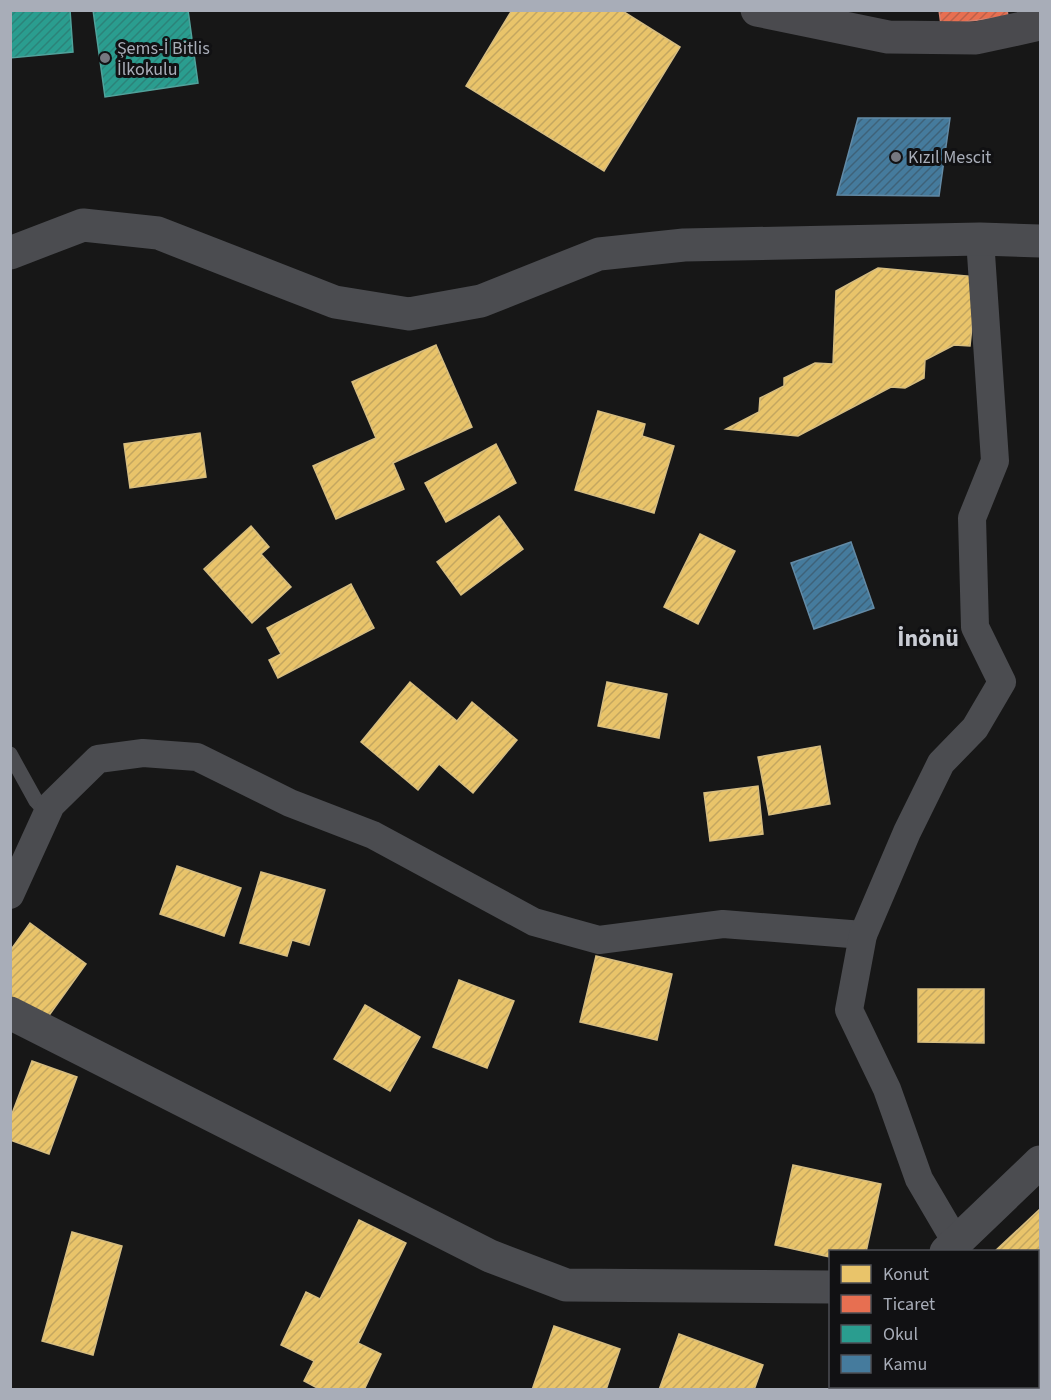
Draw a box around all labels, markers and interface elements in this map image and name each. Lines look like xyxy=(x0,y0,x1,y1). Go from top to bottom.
place label: Şems-İ Bitlis İlkokulu xyxy=(117,36,210,82)
marker: Şems-İ Bitlis İlkokulu xyxy=(98,51,112,65)
place label: Kızıl Mescit xyxy=(908,145,991,170)
marker: Kızıl Mescit xyxy=(889,150,903,164)
district label: İnönü xyxy=(897,621,959,656)
legend xyxy=(829,1250,1039,1388)
text: Konut xyxy=(883,1262,929,1287)
text: Ticaret xyxy=(883,1292,935,1317)
text: Okul xyxy=(883,1322,918,1347)
text: Kamu xyxy=(883,1352,927,1377)

